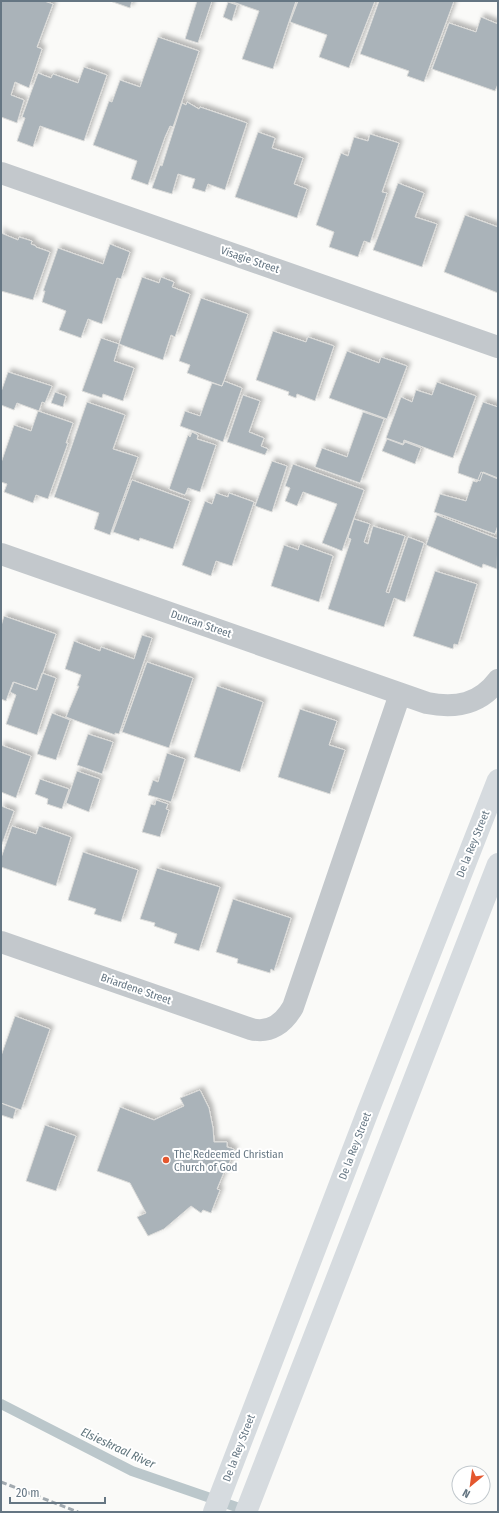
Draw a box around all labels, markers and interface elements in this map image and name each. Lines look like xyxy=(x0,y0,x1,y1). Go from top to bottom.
street label: Visagie Street xyxy=(219,244,281,276)
street label: Duncan Street xyxy=(169,608,233,641)
street label: De la Rey Street xyxy=(454,808,492,879)
street label: Briardene Street xyxy=(99,971,173,1007)
street label: De la Rey Street xyxy=(336,1110,374,1181)
place label: The Redeemed Christian Church of God xyxy=(174,1148,283,1174)
marker: The Redeemed Christian Church of God xyxy=(161,1155,171,1165)
street label: De la Rey Street xyxy=(220,1412,258,1483)
water label: Elsieskraal River xyxy=(79,1425,158,1472)
north arrow xyxy=(451,1465,491,1505)
scale bar xyxy=(10,1479,105,1505)
text: 20 m xyxy=(16,1486,40,1500)
text: N xyxy=(460,1486,472,1501)

